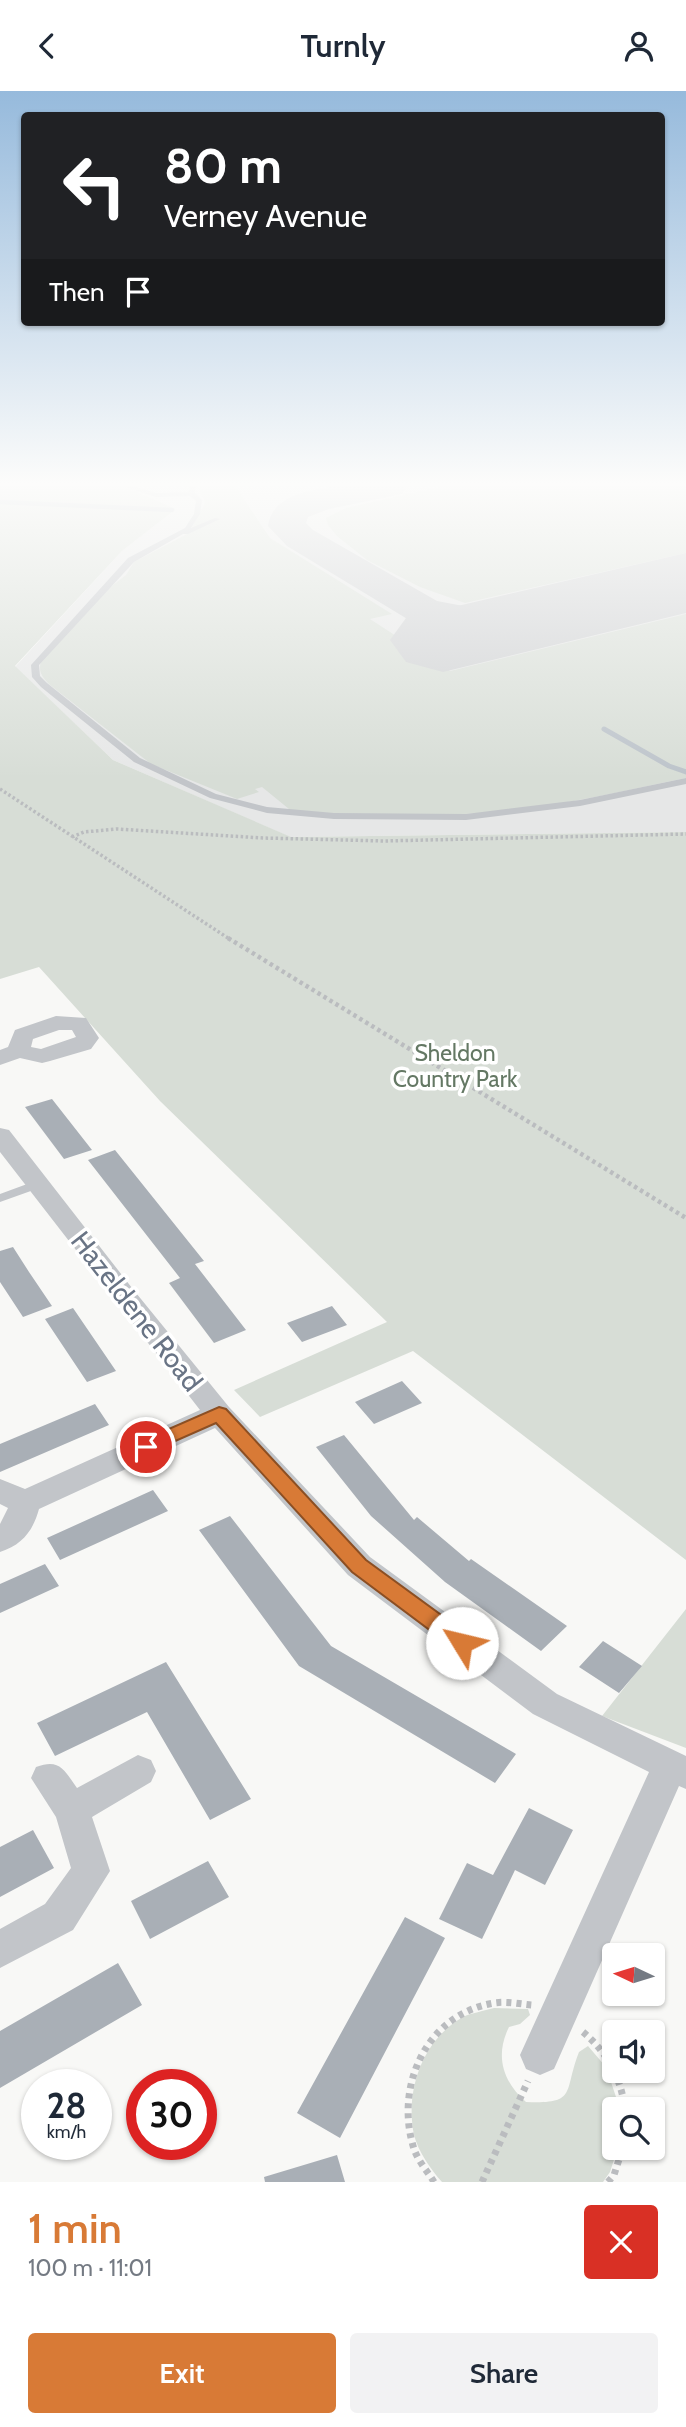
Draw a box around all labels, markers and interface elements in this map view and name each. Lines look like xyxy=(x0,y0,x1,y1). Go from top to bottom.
text: Turnly xyxy=(300,26,386,65)
icon: back xyxy=(28,27,66,65)
icon: person xyxy=(620,27,658,65)
text: 80 m xyxy=(164,136,282,195)
icon: left xyxy=(49,140,140,231)
text: Verney Avenue xyxy=(164,196,367,235)
icon: arrive xyxy=(119,273,157,311)
text: Then xyxy=(49,276,105,308)
park label: Sheldon Country Park xyxy=(393,1039,518,1093)
street label: Hazeldene Road xyxy=(64,1224,210,1398)
pin xyxy=(116,1417,176,1477)
icon: arrive xyxy=(127,1428,165,1466)
position arrow xyxy=(425,1606,499,1680)
north arrow xyxy=(602,1943,665,2005)
map controls xyxy=(602,1943,665,2160)
button: sound xyxy=(602,2020,665,2083)
speed limit sign: 30 xyxy=(126,2069,217,2160)
text: 28 xyxy=(47,2084,86,2127)
button: search xyxy=(602,2097,665,2160)
text: km/h xyxy=(47,2121,86,2143)
text: 1 min xyxy=(28,2202,122,2254)
button: close xyxy=(584,2205,658,2279)
text: 100 m · 11:01 xyxy=(28,2254,152,2282)
button: Exit xyxy=(28,2333,336,2413)
button: Share xyxy=(350,2333,658,2413)

